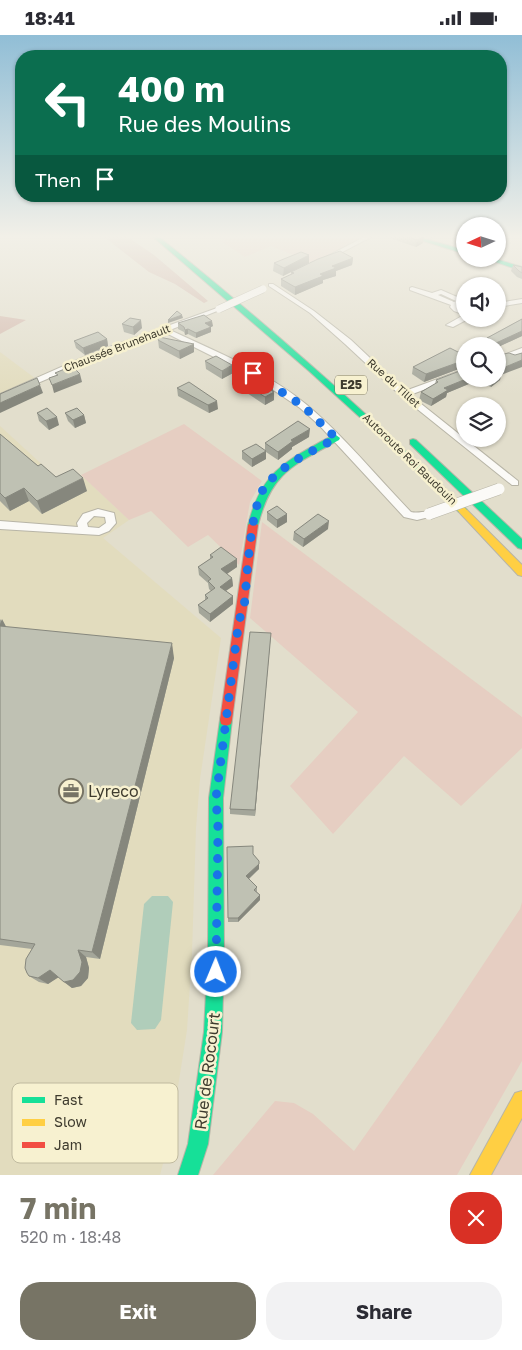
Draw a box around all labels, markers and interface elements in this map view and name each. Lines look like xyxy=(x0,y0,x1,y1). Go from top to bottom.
text: 18:41 xyxy=(25,6,75,29)
text: 400 m xyxy=(118,68,225,110)
icon: left xyxy=(35,70,100,135)
text: Rue des Moulins xyxy=(118,110,291,137)
icon: arrive xyxy=(91,165,119,193)
text: Then xyxy=(35,168,81,191)
north arrow xyxy=(456,217,506,267)
map controls xyxy=(456,217,506,447)
button: sound xyxy=(456,277,506,327)
street label: Chaussée Brunehault xyxy=(62,321,172,374)
button: search xyxy=(456,337,506,387)
pin xyxy=(232,352,274,394)
street label: Rue du Tillet xyxy=(365,355,423,410)
icon: arrive xyxy=(239,359,267,387)
road number: E25 xyxy=(335,375,367,395)
button: layers xyxy=(456,397,506,447)
street label: Autoroute Roi Baudouin xyxy=(361,410,460,507)
office icon: Lyreco xyxy=(58,778,84,804)
place label: Lyreco xyxy=(88,781,138,801)
position arrow xyxy=(189,945,241,997)
street label: Rue de Rocourt xyxy=(190,1011,224,1131)
legend xyxy=(12,1083,178,1163)
text: Fast xyxy=(54,1091,83,1108)
text: Slow xyxy=(54,1113,87,1130)
text: Jam xyxy=(54,1136,82,1153)
text: 7 min xyxy=(20,1190,96,1226)
button: close xyxy=(450,1192,502,1244)
text: 520 m · 18:48 xyxy=(20,1227,121,1247)
button: Exit xyxy=(20,1282,256,1340)
button: Share xyxy=(266,1282,502,1340)

